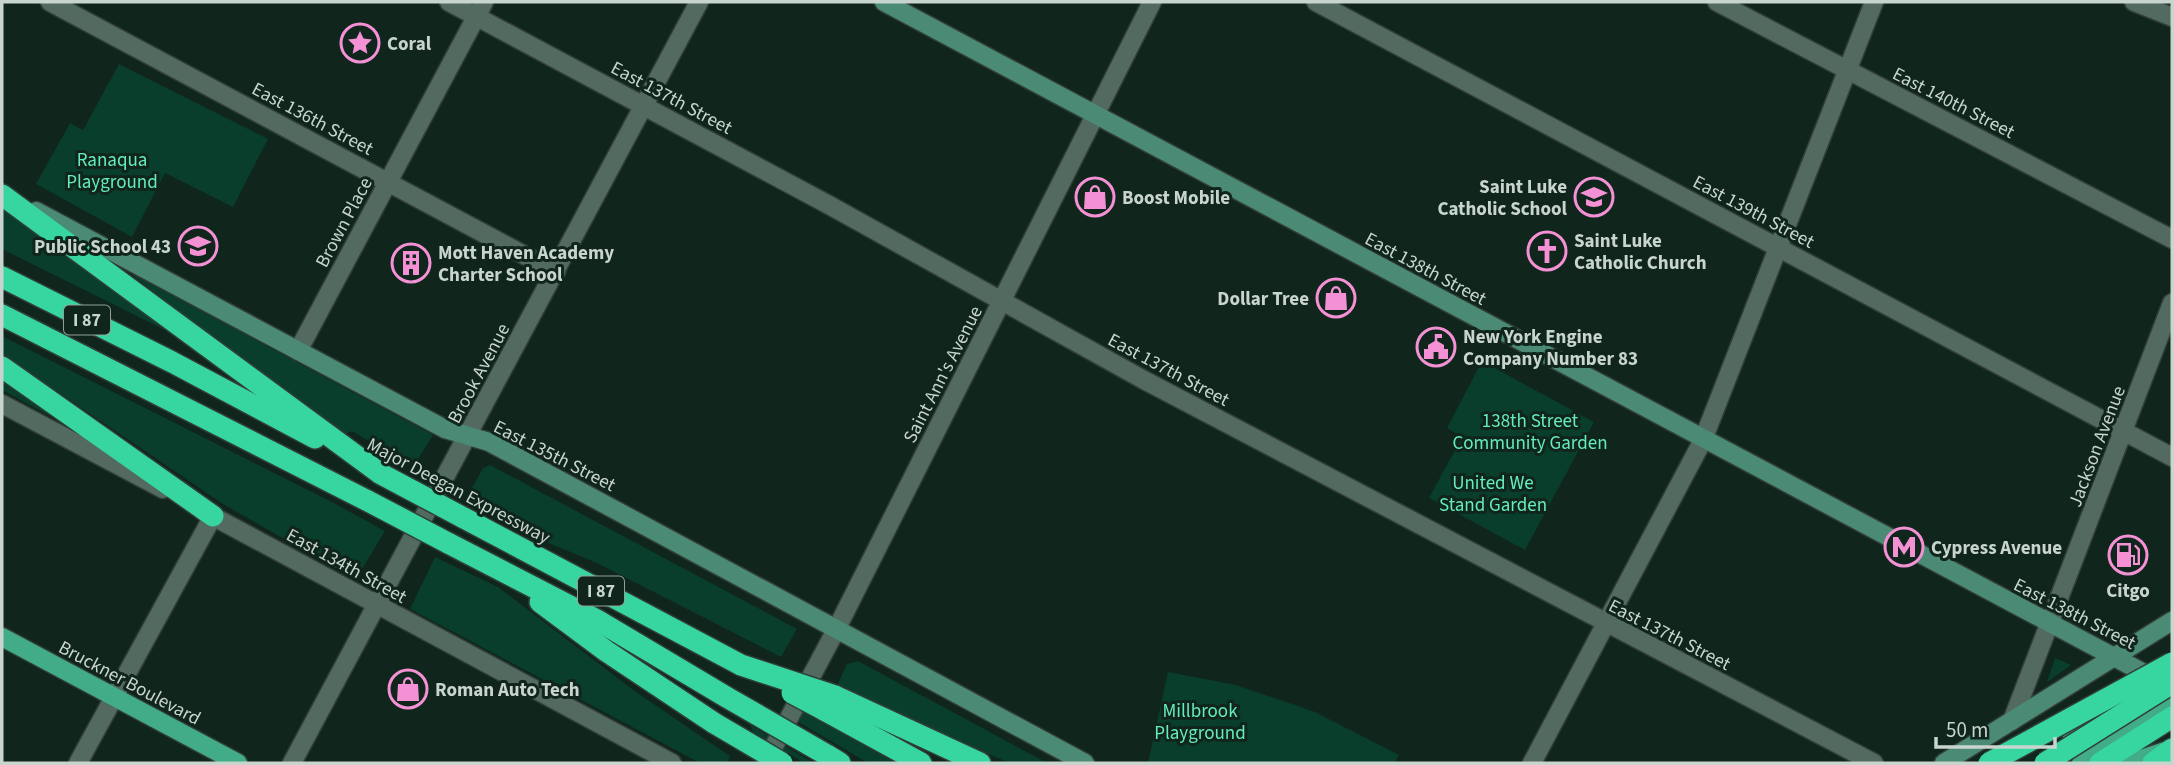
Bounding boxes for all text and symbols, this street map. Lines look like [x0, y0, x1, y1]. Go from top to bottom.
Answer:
place icon: Coral [339, 22, 381, 64]
place label: Coral [387, 31, 432, 58]
street label: East 137th Street [606, 55, 737, 142]
street label: East 140th Street [1888, 61, 2020, 146]
street label: East 136th Street [247, 76, 378, 163]
park label: Ranaqua Playground [66, 147, 158, 196]
street label: East 139th Street [1688, 169, 1819, 256]
street label: Brown Place [309, 173, 379, 273]
place label: Saint Luke Catholic School [1437, 174, 1568, 223]
shop icon: Boost Mobile [1074, 176, 1116, 218]
school or university icon: Saint Luke Catholic School [1573, 176, 1615, 218]
place label: Boost Mobile [1122, 185, 1230, 212]
school or university icon: Public School 43 [177, 225, 219, 267]
street label: East 138th Street [1360, 226, 1491, 313]
place label: Saint Luke Catholic Church [1574, 228, 1707, 277]
church icon: Saint Luke Catholic Church [1526, 230, 1568, 272]
place label: Public School 43 [34, 234, 171, 261]
place label: Mott Haven Academy Charter School [438, 240, 614, 289]
building icon: Mott Haven Academy Charter School [390, 242, 432, 284]
shop icon: Dollar Tree [1315, 277, 1357, 319]
place label: Dollar Tree [1217, 286, 1309, 313]
street label: Saint Ann's Avenue [897, 301, 990, 448]
road number: I 87 [64, 306, 110, 334]
street label: Brook Avenue [442, 319, 517, 429]
place label: New York Engine Company Number 83 [1463, 324, 1638, 373]
public building icon: New York Engine Company Number 83 [1415, 326, 1457, 368]
street label: East 137th Street [1103, 327, 1234, 414]
street label: Jackson Avenue [2062, 382, 2133, 511]
park label: 138th Street Community Garden [1452, 408, 1608, 457]
street label: East 135th Street [489, 414, 621, 499]
street label: Major Deegan Expressway [362, 431, 555, 551]
park label: United We Stand Garden [1439, 470, 1547, 519]
street label: East 134th Street [281, 522, 412, 611]
metro station icon: Cypress Avenue [1883, 526, 1925, 568]
fuel station icon: Citgo [2107, 534, 2149, 576]
place label: Cypress Avenue [1931, 535, 2062, 562]
street label: East 138th Street [2009, 572, 2141, 657]
road number: I 87 [578, 576, 624, 606]
place label: Citgo [2106, 578, 2150, 605]
street label: East 137th Street [1604, 593, 1736, 678]
street label: Bruckner Boulevard [53, 634, 205, 732]
shop icon: Roman Auto Tech [387, 668, 429, 710]
place label: Roman Auto Tech [435, 677, 580, 704]
park label: Millbrook Playground [1154, 698, 1246, 747]
scale bar [1936, 706, 2055, 750]
text: 50 m [1946, 715, 1988, 745]

